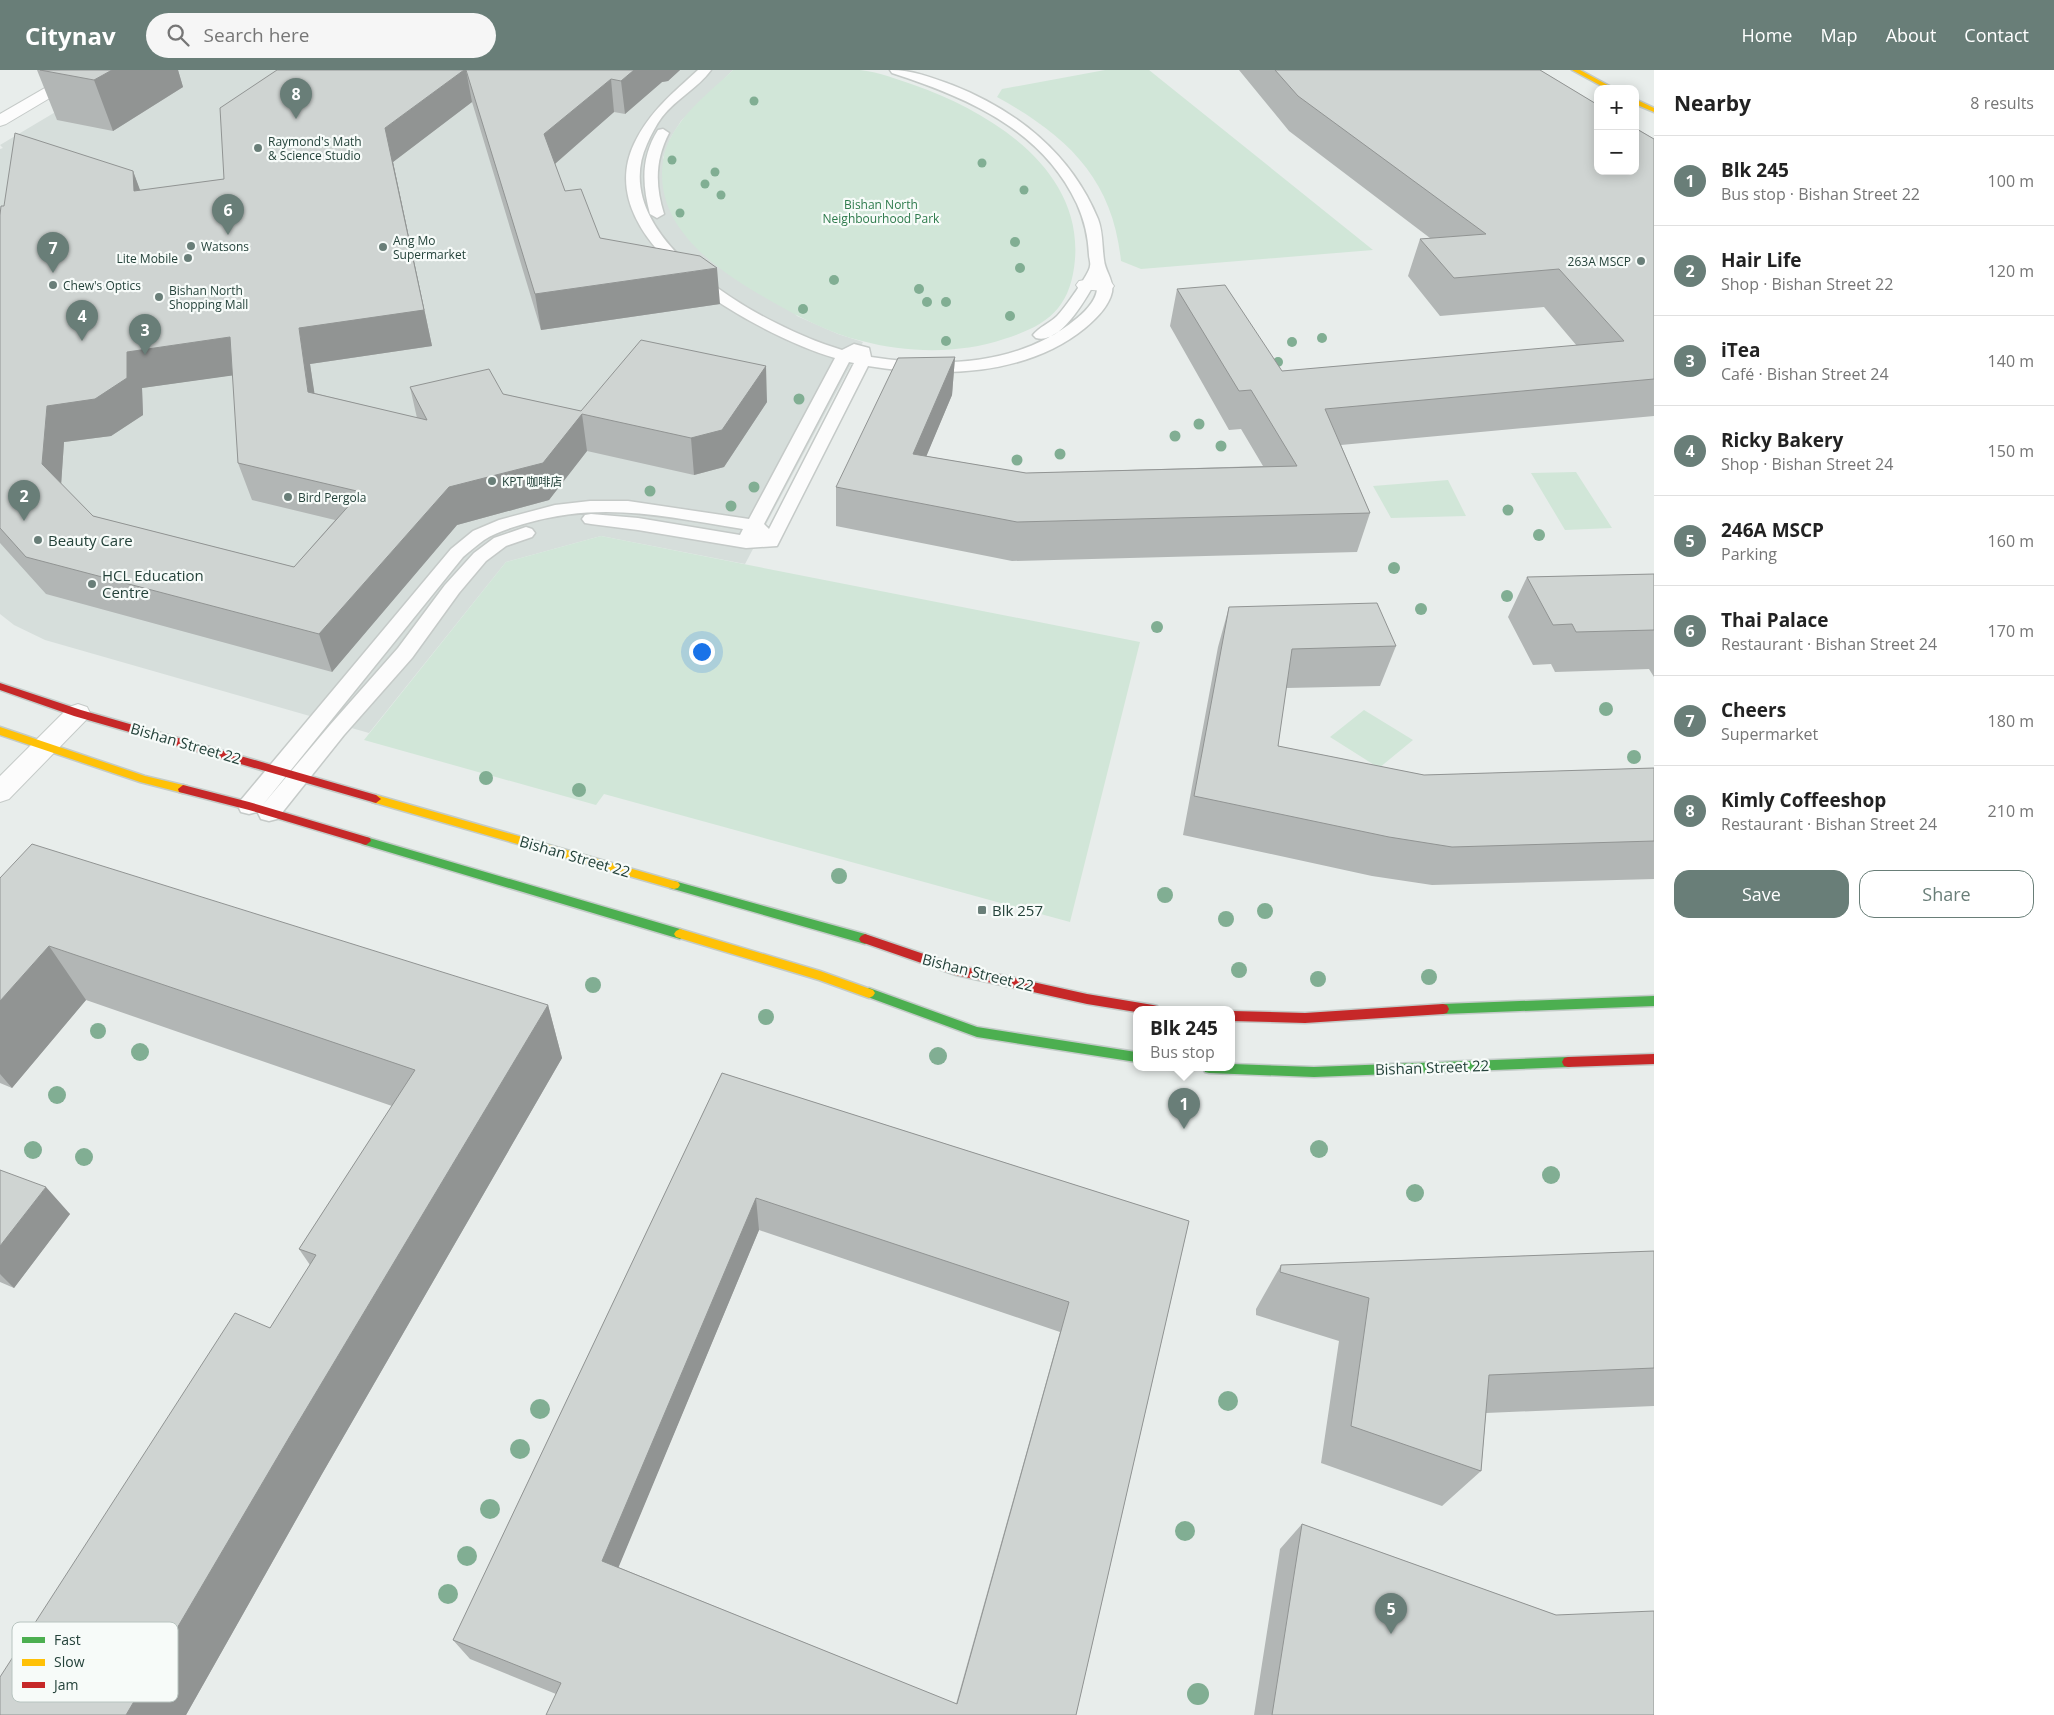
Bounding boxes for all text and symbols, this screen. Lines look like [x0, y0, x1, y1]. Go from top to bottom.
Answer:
search box [146, 13, 496, 58]
text: Citynav [25, 19, 116, 52]
icon: search [164, 21, 192, 49]
text: Search here [204, 22, 309, 48]
text: Home [1742, 23, 1792, 47]
text: Map [1820, 23, 1858, 47]
text: About [1886, 23, 1936, 47]
text: Contact [1964, 23, 2029, 47]
pin: 8 [280, 78, 312, 119]
map controls [1594, 85, 1639, 175]
button: + [1594, 85, 1639, 130]
text: Nearby [1674, 89, 1751, 117]
text: 8 results [1970, 92, 2034, 114]
button: − [1594, 130, 1639, 175]
place label: Raymond's Math & Science Studio [268, 133, 362, 164]
marker: Raymond's Math & Science Studio [252, 142, 264, 154]
text: Blk 245 [1721, 157, 1789, 183]
text: 1 [1685, 170, 1695, 192]
text: 100 m [1988, 170, 2034, 192]
text: Bus stop · Bishan Street 22 [1721, 183, 1920, 205]
pin: 6 [212, 194, 244, 235]
park label: Bishan North Neighbourhood Park [823, 196, 940, 227]
pin: 7 [37, 232, 69, 273]
place label: Ang Mo Supermarket [393, 232, 466, 263]
place label: Watsons [201, 238, 249, 255]
marker: Watsons [185, 240, 197, 252]
marker: Ang Mo Supermarket [377, 241, 389, 253]
text: Hair Life [1721, 247, 1802, 273]
place label: Lite Mobile [116, 250, 178, 267]
marker: Lite Mobile [182, 252, 194, 264]
place label: 263A MSCP [1568, 253, 1631, 270]
marker: 263A MSCP [1635, 255, 1647, 267]
text: 2 [1685, 260, 1695, 282]
text: 120 m [1988, 260, 2034, 282]
text: Shop · Bishan Street 22 [1721, 273, 1893, 295]
place label: Chew's Optics [63, 277, 141, 294]
marker: Chew's Optics [47, 279, 59, 291]
place label: Bishan North Shopping Mall [169, 282, 248, 313]
marker: Bishan North Shopping Mall [153, 291, 165, 303]
pin: 4 [66, 300, 98, 341]
pin: 3 [129, 314, 161, 355]
text: iTea [1721, 337, 1761, 363]
text: 3 [1685, 350, 1695, 372]
text: 140 m [1988, 350, 2034, 372]
text: Café · Bishan Street 24 [1721, 363, 1889, 385]
text: Ricky Bakery [1721, 427, 1843, 453]
text: 4 [1685, 440, 1695, 462]
text: 150 m [1988, 440, 2034, 462]
text: Shop · Bishan Street 24 [1721, 453, 1893, 475]
place label: KPT 咖啡店 [502, 473, 562, 490]
marker: KPT 咖啡店 [486, 475, 498, 487]
pin: 2 [8, 480, 40, 521]
place label: Bird Pergola [298, 489, 366, 506]
marker: Bird Pergola [282, 491, 294, 503]
text: 246A MSCP [1721, 517, 1824, 543]
place label: Beauty Care [48, 530, 133, 550]
text: 5 [1685, 530, 1695, 552]
text: 160 m [1988, 530, 2034, 552]
marker: Beauty Care [32, 534, 44, 546]
text: Parking [1721, 543, 1777, 565]
place label: HCL Education Centre [102, 565, 204, 602]
marker: HCL Education Centre [86, 578, 98, 590]
text: Thai Palace [1721, 607, 1828, 633]
text: 6 [1685, 620, 1695, 642]
text: 170 m [1988, 620, 2034, 642]
text: Restaurant · Bishan Street 24 [1721, 633, 1937, 655]
your location [689, 639, 715, 665]
text: Cheers [1721, 697, 1786, 723]
text: 7 [1685, 710, 1695, 732]
text: 180 m [1988, 710, 2034, 732]
street label: Bishan Street 22 [128, 718, 244, 768]
text: Supermarket [1721, 723, 1818, 745]
text: Kimly Coffeeshop [1721, 787, 1886, 813]
text: 8 [1685, 800, 1695, 822]
text: 210 m [1988, 800, 2034, 822]
text: Restaurant · Bishan Street 24 [1721, 813, 1937, 835]
street label: Bishan Street 22 [517, 831, 633, 881]
button: Save [1674, 870, 1849, 918]
button: Share [1859, 870, 2034, 918]
place label: Blk 257 [992, 900, 1043, 920]
marker: Blk 257 [976, 904, 988, 916]
street label: Bishan Street 22 [920, 948, 1036, 996]
popup [1133, 1006, 1235, 1071]
text: Blk 245 [1150, 1015, 1218, 1041]
text: Bus stop [1150, 1041, 1215, 1063]
street label: Bishan Street 22 [1375, 1055, 1489, 1079]
pin: 1 [1168, 1088, 1200, 1129]
pin: 5 [1375, 1593, 1407, 1634]
legend [12, 1622, 178, 1702]
text: Fast [54, 1630, 81, 1649]
text: Slow [54, 1652, 85, 1671]
text: Jam [52, 1675, 79, 1694]

